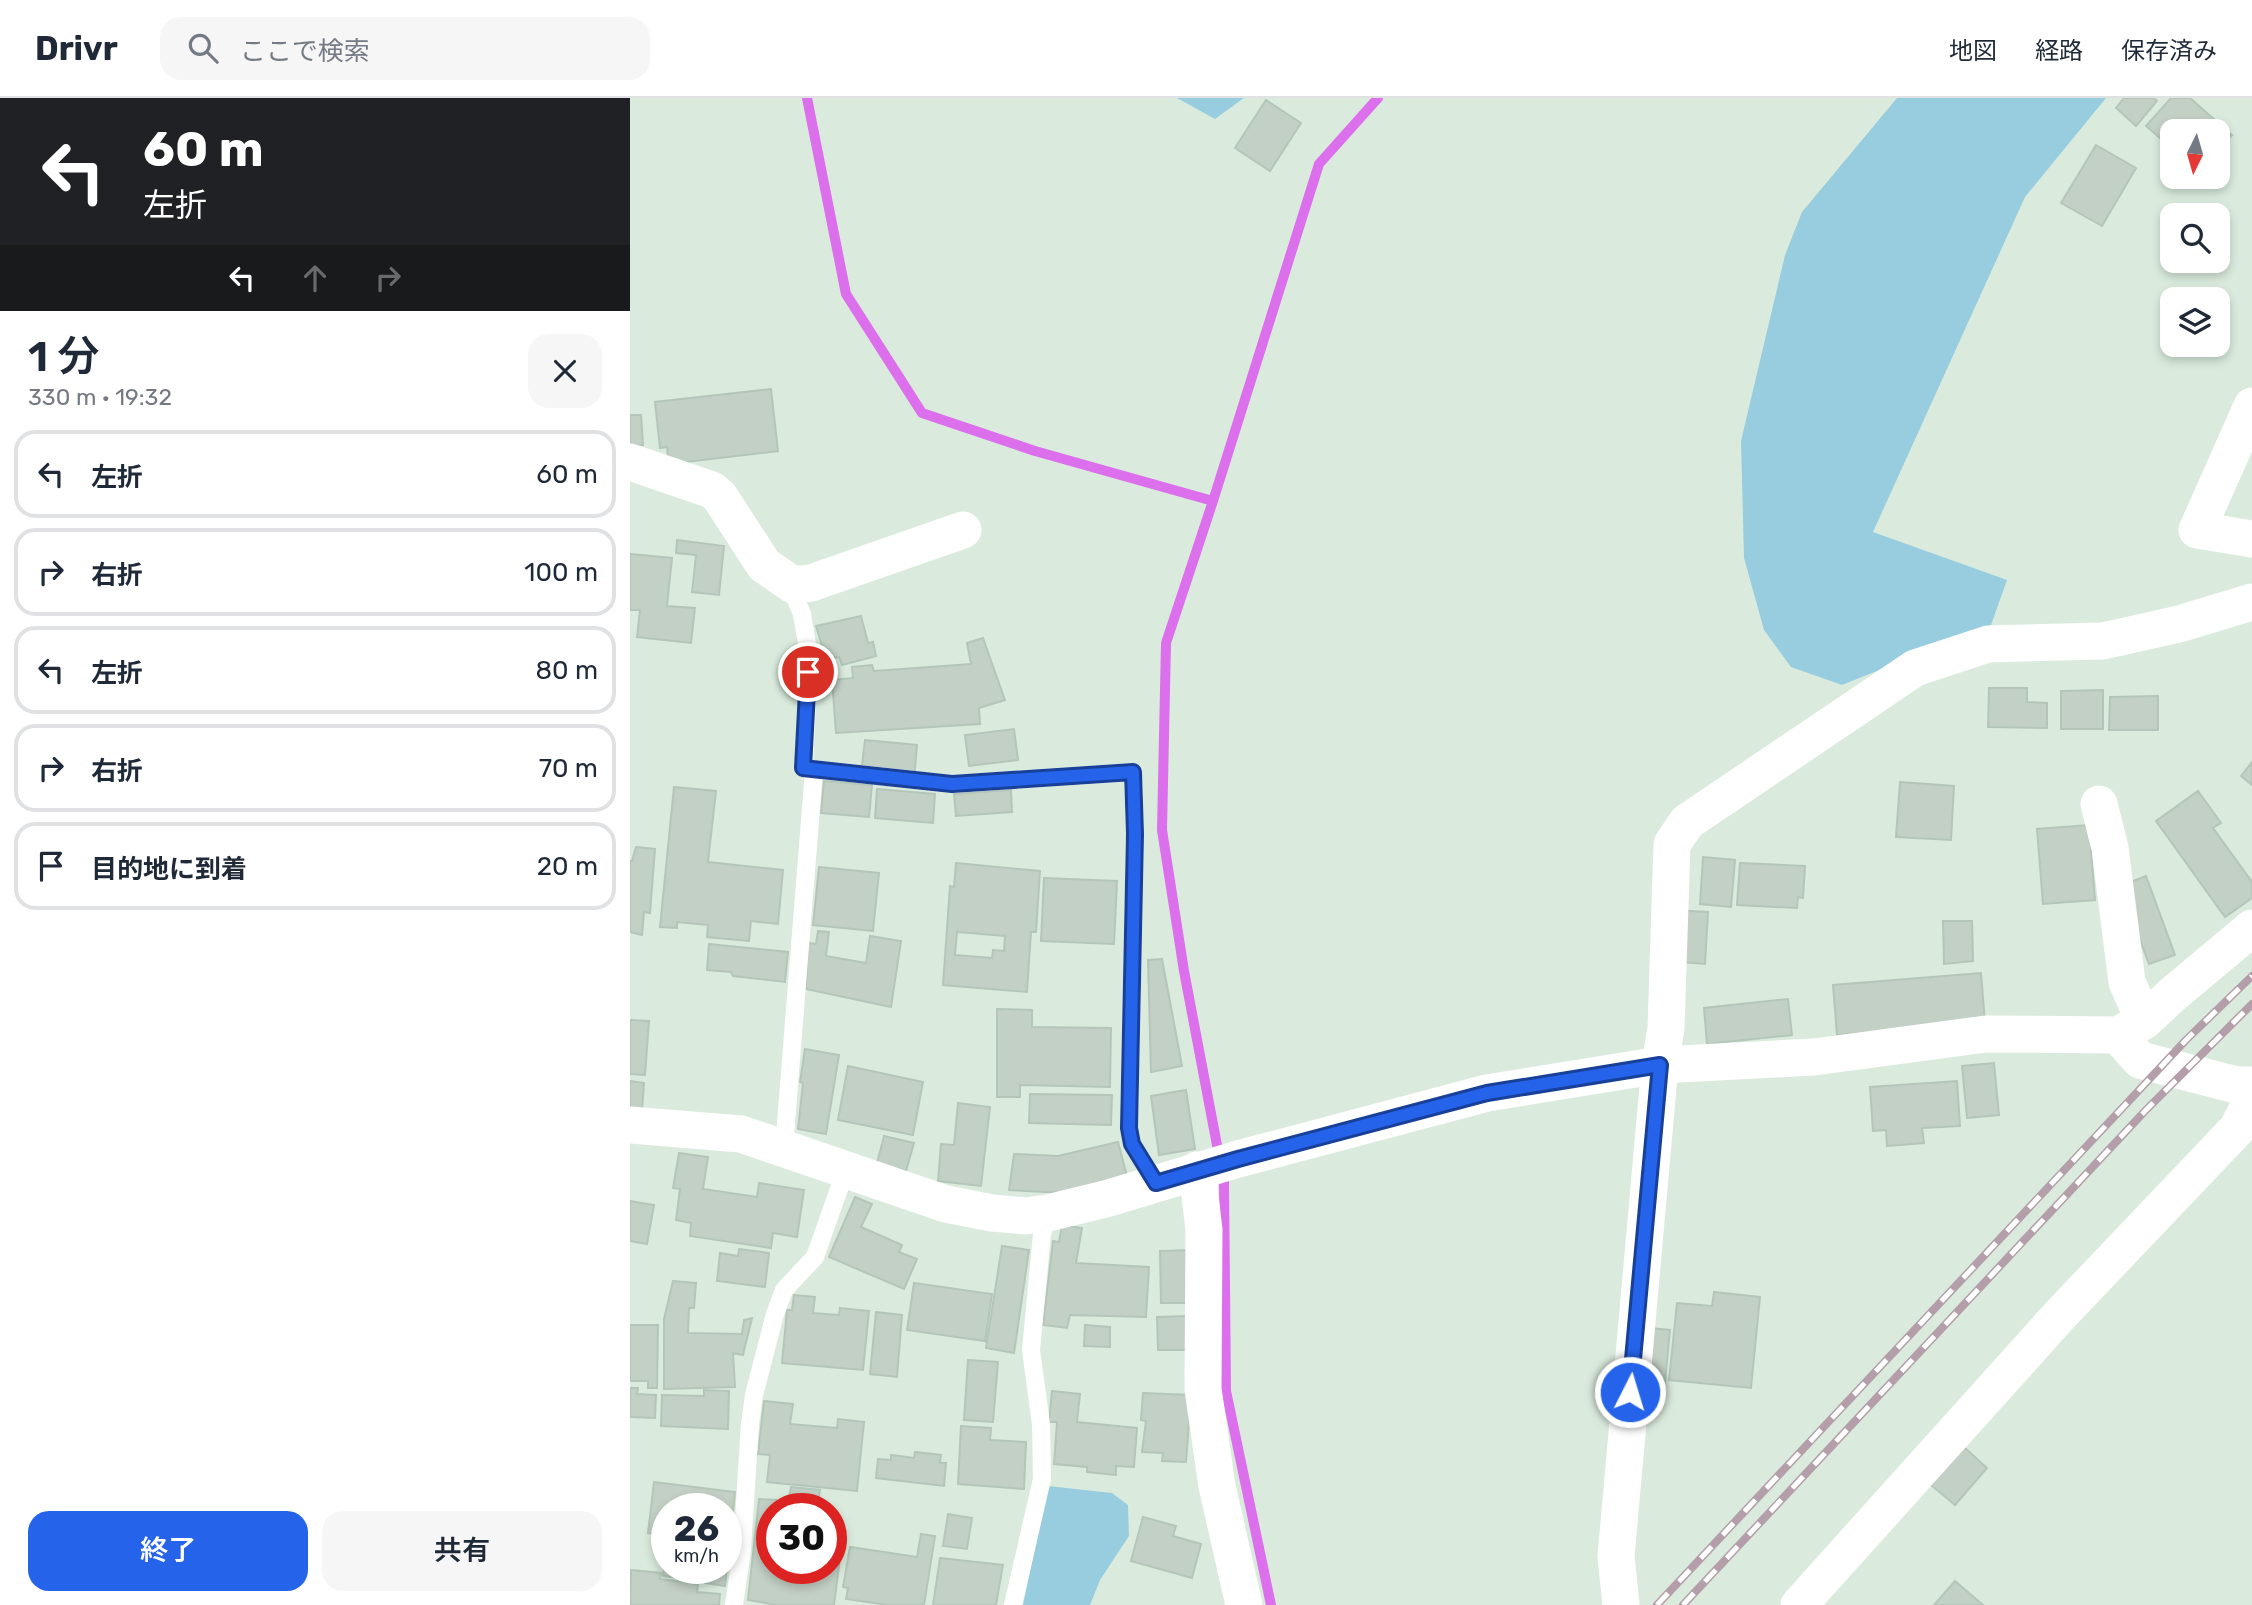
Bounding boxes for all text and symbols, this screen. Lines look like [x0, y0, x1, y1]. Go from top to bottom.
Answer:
search box [160, 17, 650, 80]
text: Drivr [35, 29, 118, 68]
icon: search [184, 29, 222, 67]
text: ここで検索 [240, 36, 370, 67]
text: 地図 [1949, 37, 1997, 65]
text: 経路 [2035, 37, 2083, 65]
text: 保存済み [2121, 37, 2217, 65]
north arrow [2160, 119, 2230, 189]
map controls [2160, 119, 2230, 357]
text: 60 m [143, 120, 264, 178]
icon: left [28, 126, 119, 217]
text: 左折 [143, 186, 207, 224]
button: search [2160, 203, 2230, 273]
icon: left [223, 259, 261, 297]
icon: ahead [296, 259, 334, 297]
icon: right [369, 259, 407, 297]
button: layers [2160, 287, 2230, 357]
text: 1 分 [28, 332, 99, 382]
button: close [528, 334, 602, 408]
text: 330 m · 19:32 [28, 383, 172, 411]
icon: left [32, 455, 70, 493]
text: 60 m [536, 459, 598, 490]
text: 左折 [91, 462, 143, 493]
icon: right [32, 553, 70, 591]
text: 100 m [524, 557, 598, 588]
text: 右折 [91, 560, 143, 591]
pin [778, 642, 838, 702]
icon: left [32, 651, 70, 689]
icon: arrive [789, 653, 827, 691]
text: 80 m [535, 655, 598, 686]
text: 左折 [91, 658, 143, 689]
icon: right [32, 749, 70, 787]
text: 70 m [539, 753, 598, 784]
text: 右折 [91, 756, 143, 787]
icon: arrive [32, 847, 70, 885]
text: 20 m [537, 851, 598, 882]
text: 目的地に到着 [91, 854, 247, 885]
position arrow [1593, 1355, 1667, 1429]
speed limit sign: 30 [756, 1493, 847, 1584]
text: 26 [674, 1508, 719, 1550]
button: 終了 [28, 1511, 308, 1591]
button: 共有 [322, 1511, 602, 1591]
text: km/h [674, 1545, 719, 1567]

